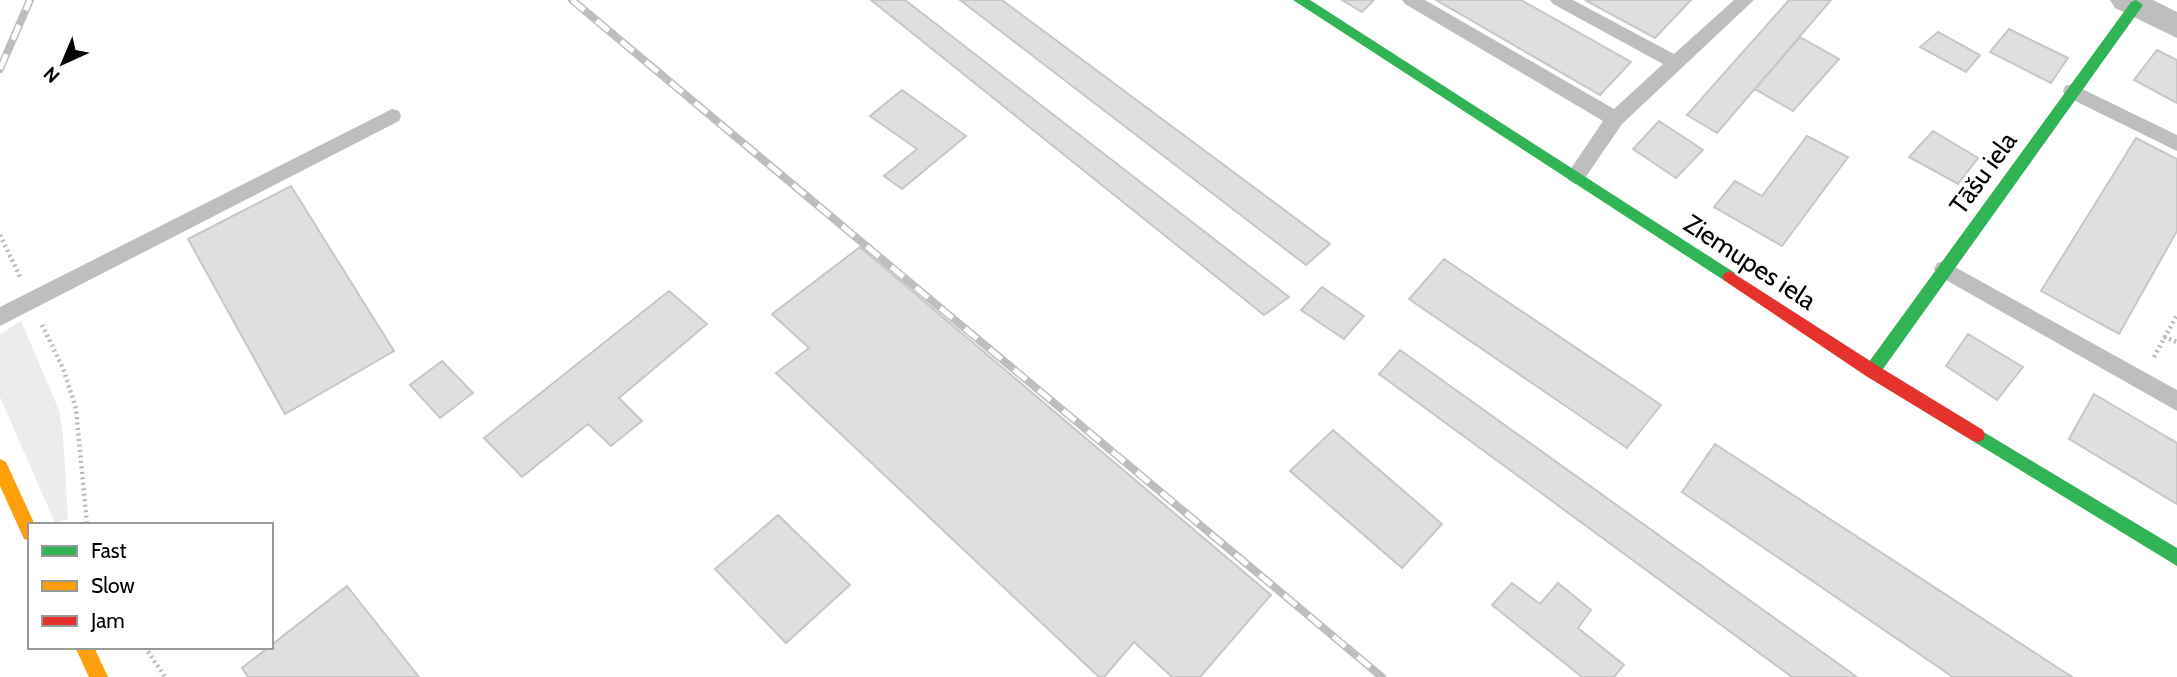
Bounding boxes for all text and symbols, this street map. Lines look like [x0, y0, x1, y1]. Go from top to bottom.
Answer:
north arrow [28, 28, 98, 98]
text: N [39, 62, 64, 88]
street label: Tāšu iela [1942, 125, 2024, 220]
street label: Ziemupes iela [1678, 207, 1823, 317]
legend [28, 523, 273, 649]
text: Fast [91, 538, 127, 563]
text: Slow [91, 573, 135, 598]
text: Jam [90, 608, 125, 633]

